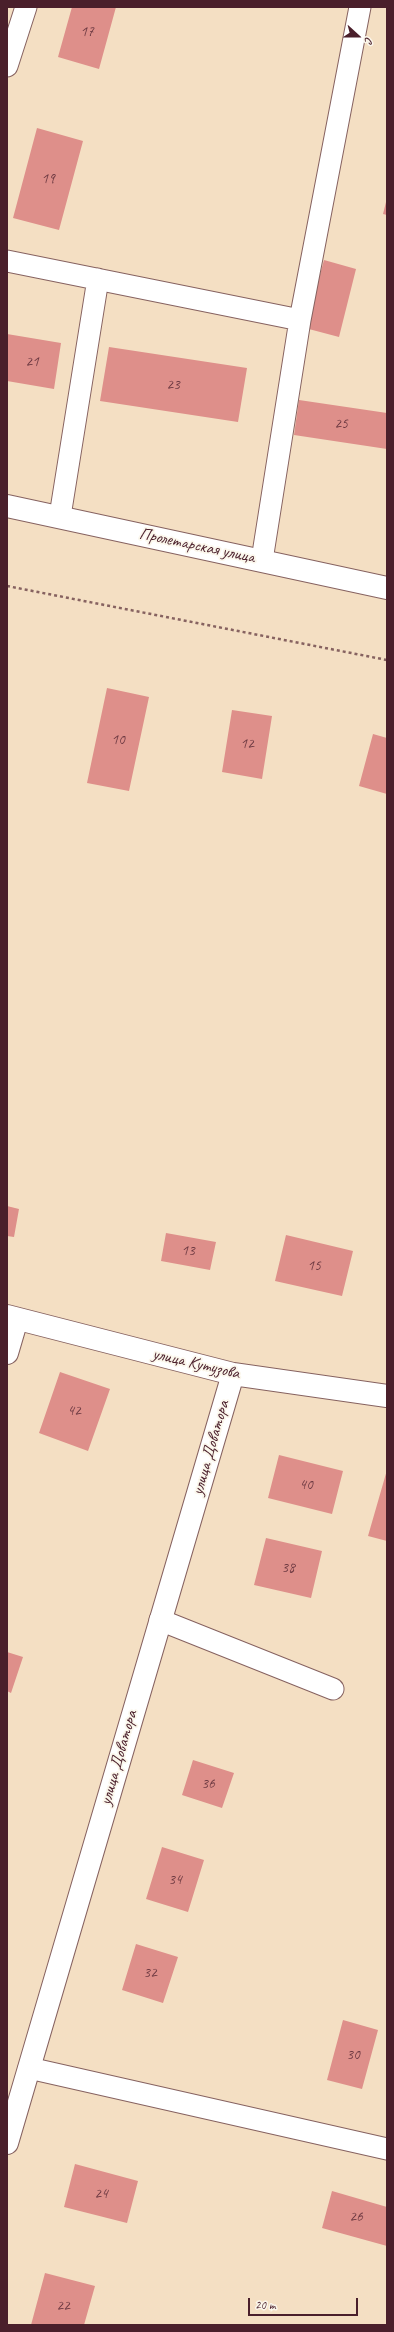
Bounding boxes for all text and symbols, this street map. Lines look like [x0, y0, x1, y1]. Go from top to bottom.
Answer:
north arrow [338, 16, 378, 56]
house number: 17 [80, 23, 94, 41]
text: С [362, 35, 377, 45]
house number: 19 [41, 170, 55, 188]
house number: 21 [25, 353, 39, 371]
house number: 23 [166, 376, 180, 394]
house number: 25 [334, 415, 348, 433]
street label: Пролетарская улица [137, 524, 257, 568]
house number: 10 [111, 731, 125, 749]
house number: 12 [240, 735, 254, 753]
house number: 13 [181, 1242, 195, 1260]
house number: 15 [307, 1257, 321, 1275]
street label: улица Кутузова [150, 1344, 242, 1384]
street label: улица Доватора [188, 1398, 234, 1498]
house number: 42 [67, 1402, 81, 1420]
house number: 40 [299, 1476, 313, 1494]
house number: 38 [281, 1559, 295, 1577]
street label: улица Доватора [96, 1708, 142, 1808]
house number: 36 [201, 1775, 215, 1793]
house number: 34 [168, 1871, 182, 1889]
house number: 32 [143, 1964, 157, 1982]
house number: 30 [346, 2046, 360, 2064]
house number: 24 [94, 2185, 108, 2203]
house number: 26 [349, 2208, 363, 2226]
scale bar [250, 2290, 360, 2316]
house number: 22 [56, 2297, 70, 2315]
text: 20 m [255, 2297, 275, 2313]

